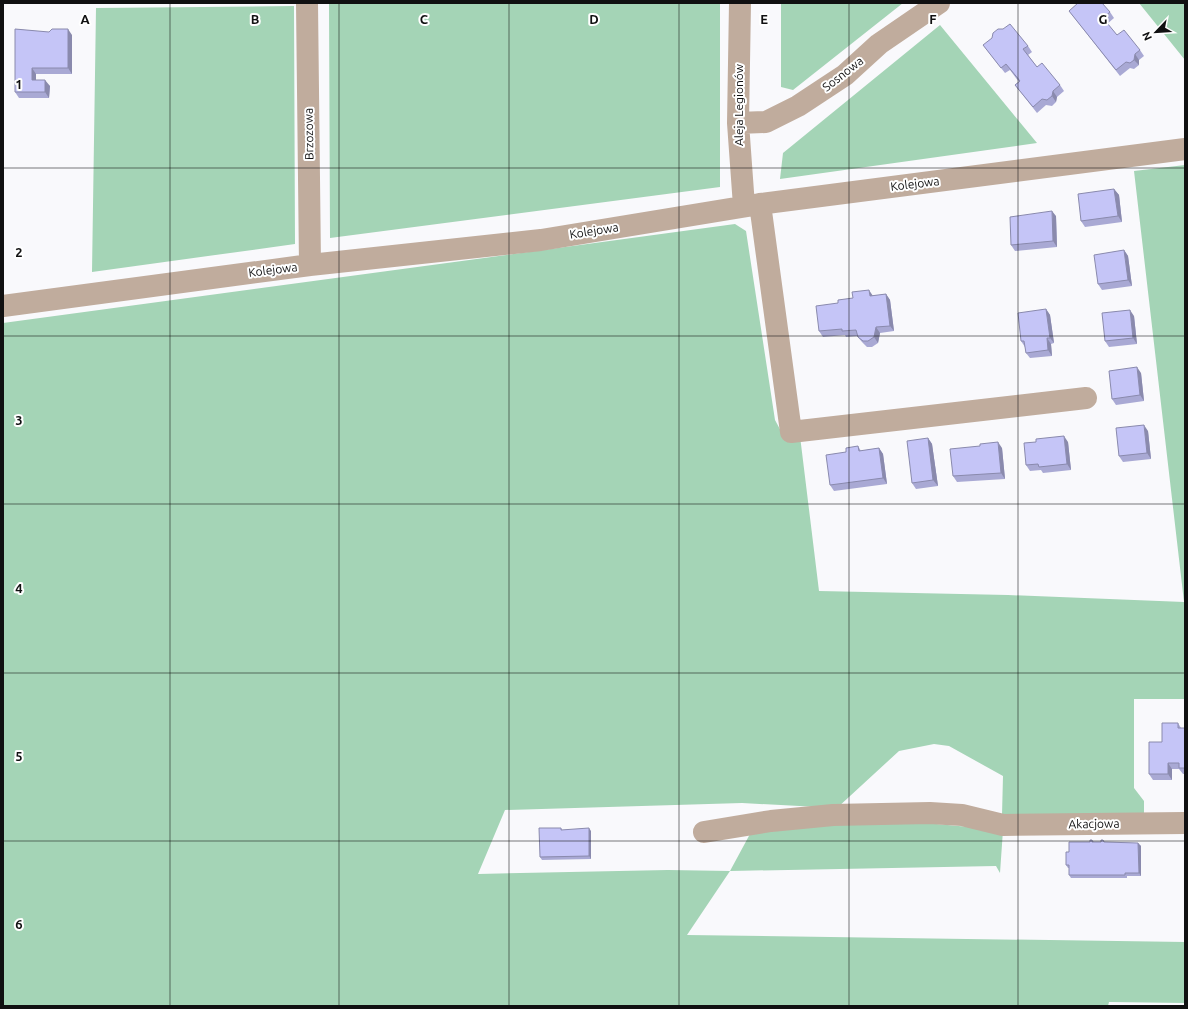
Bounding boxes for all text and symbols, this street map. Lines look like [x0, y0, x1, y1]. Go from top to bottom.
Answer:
text: A [80, 12, 90, 26]
text: B [251, 12, 260, 26]
text: C [420, 12, 429, 26]
text: D [589, 12, 599, 26]
text: E [760, 12, 768, 26]
text: F [929, 12, 937, 26]
text: G [1099, 12, 1108, 26]
north arrow [1136, 12, 1176, 52]
text: N [1140, 30, 1154, 42]
street label: Sosnowa [820, 54, 866, 93]
street label: Aleja Legionów [732, 63, 745, 146]
text: 1 [15, 77, 23, 91]
street label: Brzozowa [302, 108, 315, 160]
street label: Kolejowa [890, 174, 940, 193]
street label: Kolejowa [569, 220, 619, 241]
text: 2 [15, 245, 23, 259]
street label: Kolejowa [248, 260, 298, 279]
text: 3 [15, 413, 23, 427]
text: 4 [15, 581, 23, 595]
text: 5 [15, 749, 23, 763]
street label: Akacjowa [1068, 817, 1120, 830]
text: 6 [15, 917, 23, 931]

